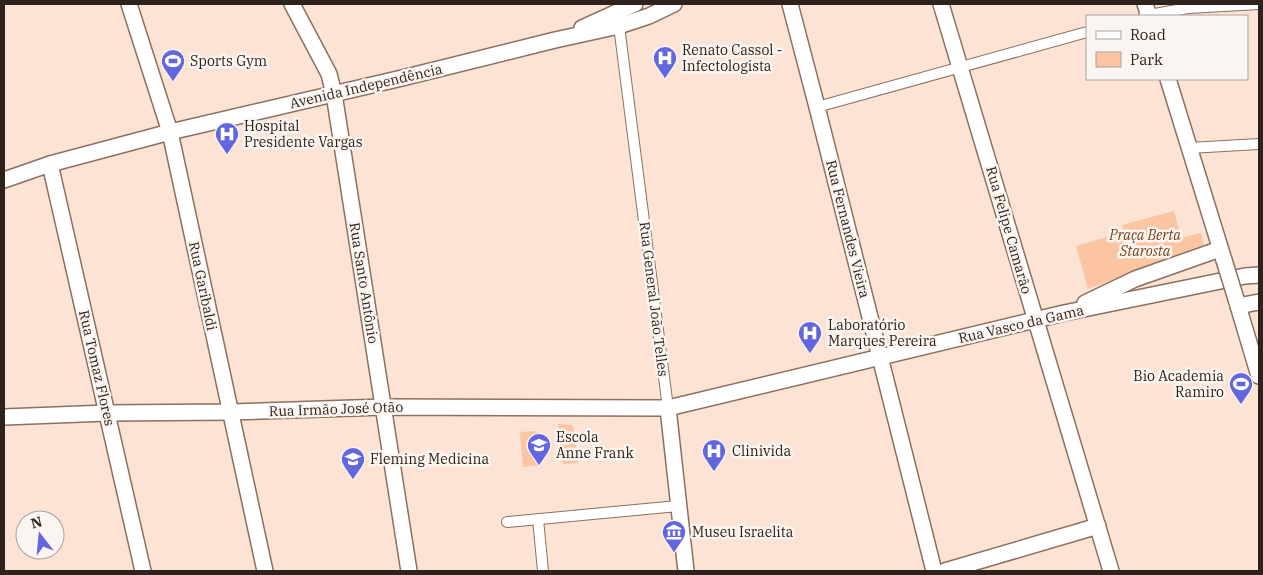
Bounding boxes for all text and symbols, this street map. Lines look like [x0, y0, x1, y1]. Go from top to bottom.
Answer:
legend [1086, 15, 1248, 80]
text: Road [1130, 25, 1166, 44]
place label: Renato Cassol - Infectologista [682, 41, 782, 75]
hospital icon: Renato Cassol - Infectologista [652, 45, 678, 79]
sports icon: Sports Gym [160, 48, 186, 82]
text: Park [1130, 50, 1163, 69]
place label: Sports Gym [190, 52, 267, 70]
street label: Avenida Independência [288, 60, 444, 112]
place label: Hospital Presidente Vargas [244, 117, 363, 151]
hospital icon: Hospital Presidente Vargas [214, 121, 240, 155]
street label: Rua Fernandes Vieira [822, 158, 874, 300]
street label: Rua Felipe Camarão [982, 164, 1036, 296]
street label: Rua General João Telles [636, 220, 672, 378]
street label: Rua Santo Antônio [346, 221, 382, 345]
park label: Praça Berta Starosta [1108, 226, 1181, 260]
street label: Rua Garibaldi [185, 240, 221, 332]
street label: Rua Vasco da Gama [956, 301, 1086, 347]
street label: Rua Tomaz Flores [75, 308, 119, 428]
place label: Laboratório Marques Pereira [828, 316, 937, 350]
hospital icon: Laboratório Marques Pereira [797, 320, 823, 354]
place label: Bio Academia Ramiro [1133, 367, 1224, 401]
sports icon: Bio Academia Ramiro [1228, 371, 1254, 405]
street label: Rua Irmão José Otão [269, 398, 404, 420]
place label: Escola Anne Frank [556, 428, 634, 462]
school or university icon: Escola Anne Frank [526, 432, 552, 466]
hospital icon: Clinivida [701, 438, 727, 472]
place label: Clinivida [732, 442, 791, 460]
school or university icon: Fleming Medicina [340, 446, 366, 480]
place label: Fleming Medicina [370, 450, 489, 468]
north arrow [15, 510, 65, 560]
text: N [29, 512, 44, 533]
museum icon: Museu Israelita [661, 519, 687, 553]
place label: Museu Israelita [692, 523, 794, 541]

